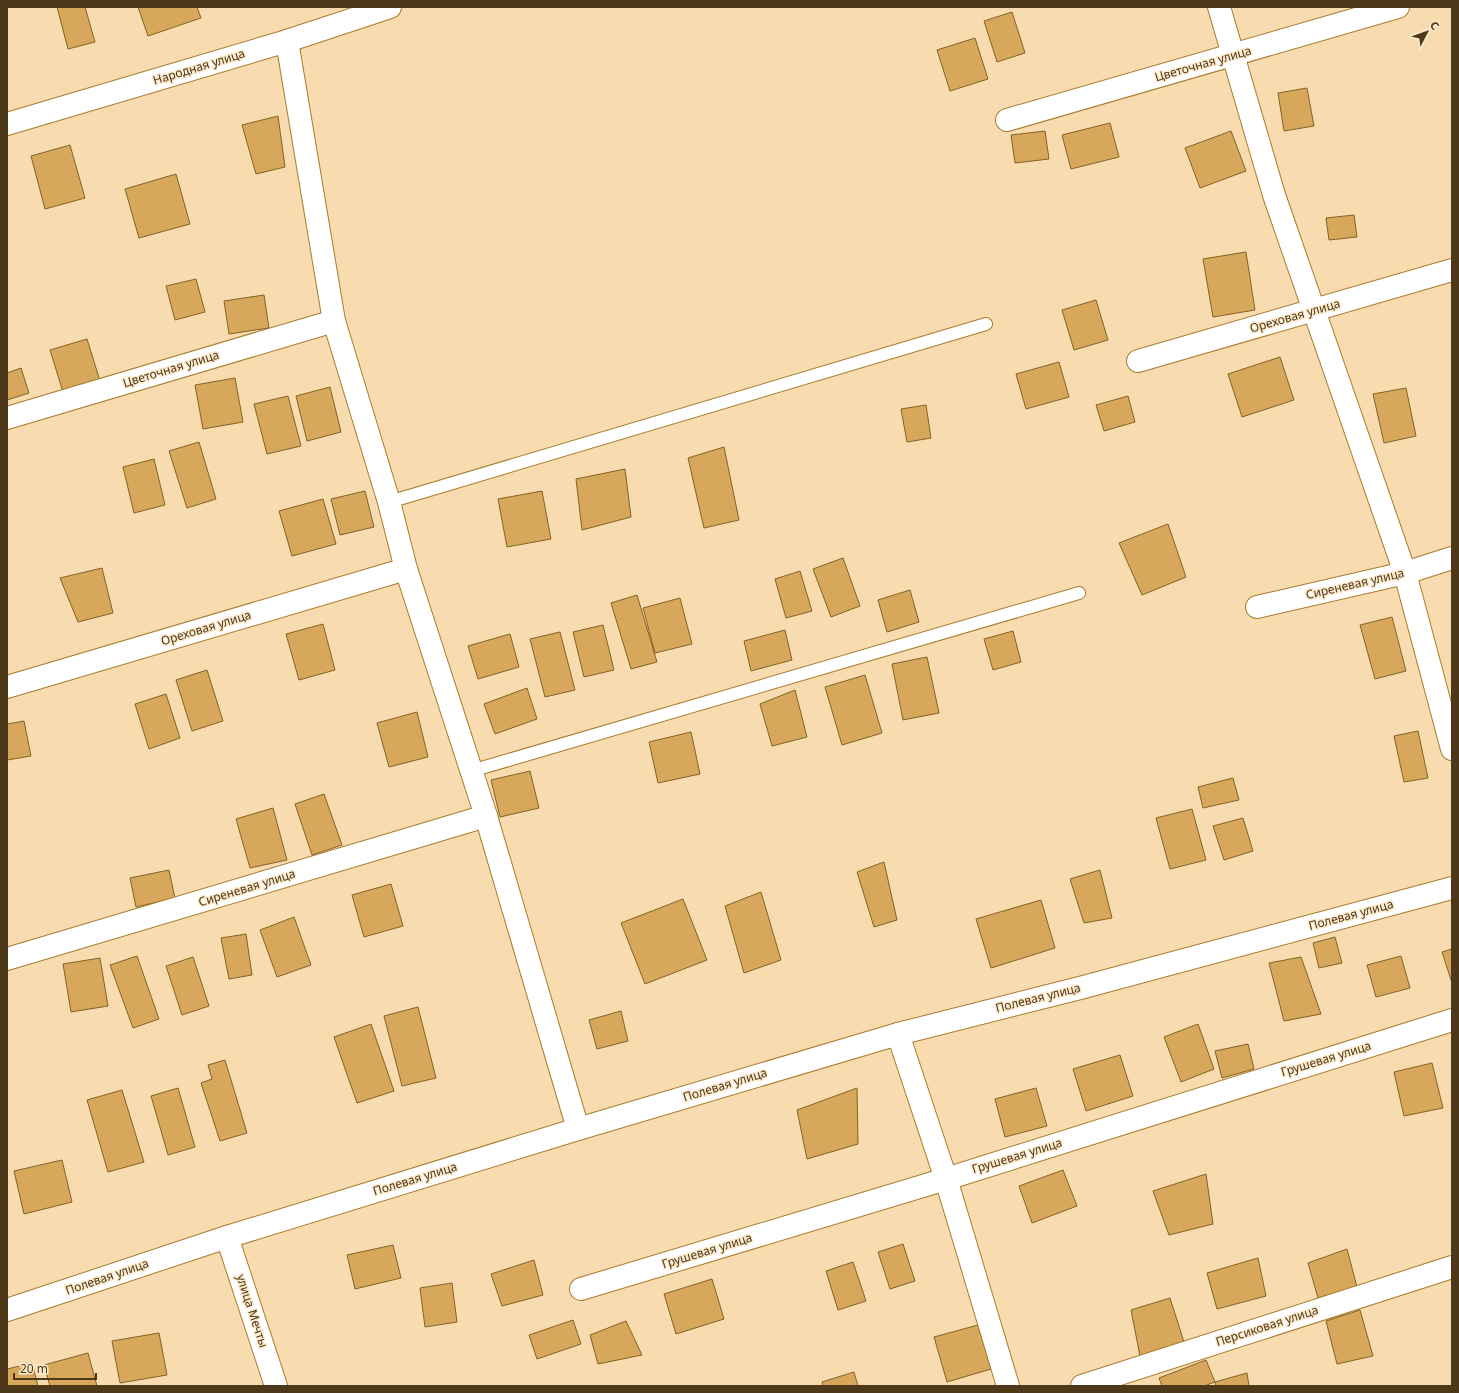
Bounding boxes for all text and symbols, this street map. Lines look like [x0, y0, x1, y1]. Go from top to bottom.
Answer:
north arrow [1407, 12, 1447, 52]
text: С [1427, 18, 1443, 33]
street label: Цветочная улица [1153, 42, 1253, 85]
street label: Народная улица [151, 44, 247, 89]
street label: Ореховая улица [1248, 294, 1342, 337]
street label: Цветочная улица [121, 346, 221, 391]
street label: Сиреневая улица [1304, 564, 1406, 603]
street label: Ореховая улица [159, 606, 253, 649]
street label: Сиреневая улица [196, 865, 297, 910]
street label: Полевая улица [1307, 895, 1395, 934]
street label: Полевая улица [994, 979, 1082, 1016]
street label: Грушевая улица [1279, 1037, 1373, 1080]
street label: Полевая улица [681, 1064, 769, 1105]
street label: Грушевая улица [970, 1134, 1064, 1177]
street label: Полевая улица [371, 1158, 459, 1199]
street label: Грушевая улица [660, 1229, 754, 1272]
street label: Полевая улица [63, 1254, 151, 1299]
street label: улица Мечты [233, 1272, 272, 1350]
street label: Персиковая улица [1213, 1301, 1320, 1350]
scale bar [14, 1355, 96, 1381]
text: 20 m [20, 1360, 48, 1377]

